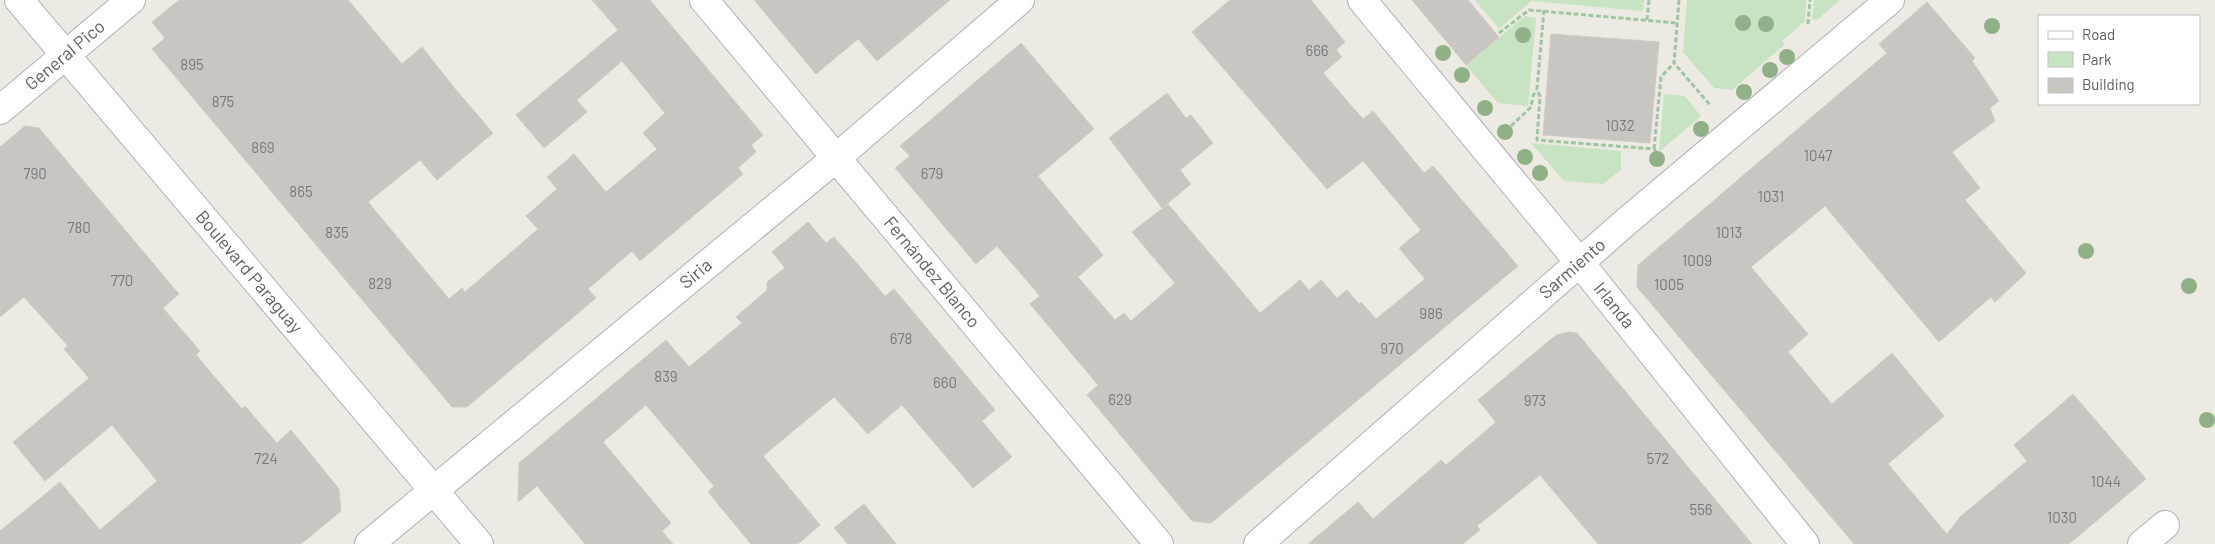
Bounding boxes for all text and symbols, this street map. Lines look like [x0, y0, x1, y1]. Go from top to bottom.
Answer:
street label: General Pico [20, 15, 109, 94]
legend [2038, 15, 2200, 105]
text: Road [2082, 25, 2115, 43]
house number: 666 [1305, 41, 1329, 59]
text: Park [2082, 50, 2112, 68]
house number: 895 [180, 55, 204, 73]
text: Building [2082, 75, 2135, 93]
house number: 875 [212, 92, 234, 110]
house number: 1032 [1605, 116, 1635, 134]
house number: 869 [251, 138, 275, 156]
house number: 1047 [1804, 146, 1832, 164]
house number: 790 [23, 164, 47, 182]
house number: 679 [921, 164, 943, 182]
house number: 865 [289, 182, 313, 200]
house number: 1031 [1758, 187, 1784, 205]
street label: Boulevard Paraguay [192, 205, 308, 337]
street label: Fernández Blanco [880, 211, 985, 332]
house number: 780 [67, 218, 91, 236]
house number: 835 [325, 223, 349, 241]
house number: 1013 [1716, 223, 1742, 241]
street label: Sarmiento [1534, 233, 1610, 303]
house number: 1009 [1682, 251, 1712, 269]
street label: Siria [674, 253, 716, 293]
house number: 770 [111, 271, 133, 289]
house number: 829 [368, 274, 392, 292]
house number: 1005 [1654, 275, 1684, 293]
street label: Irlanda [1590, 277, 1640, 332]
house number: 986 [1419, 304, 1443, 322]
house number: 678 [890, 329, 912, 347]
house number: 970 [1380, 339, 1404, 357]
house number: 839 [654, 367, 678, 385]
house number: 660 [933, 373, 957, 391]
house number: 629 [1108, 390, 1132, 408]
house number: 973 [1524, 391, 1546, 409]
house number: 724 [254, 449, 278, 467]
house number: 572 [1647, 449, 1669, 467]
house number: 1044 [2091, 472, 2121, 490]
house number: 556 [1689, 500, 1713, 518]
house number: 1030 [2047, 508, 2077, 526]

